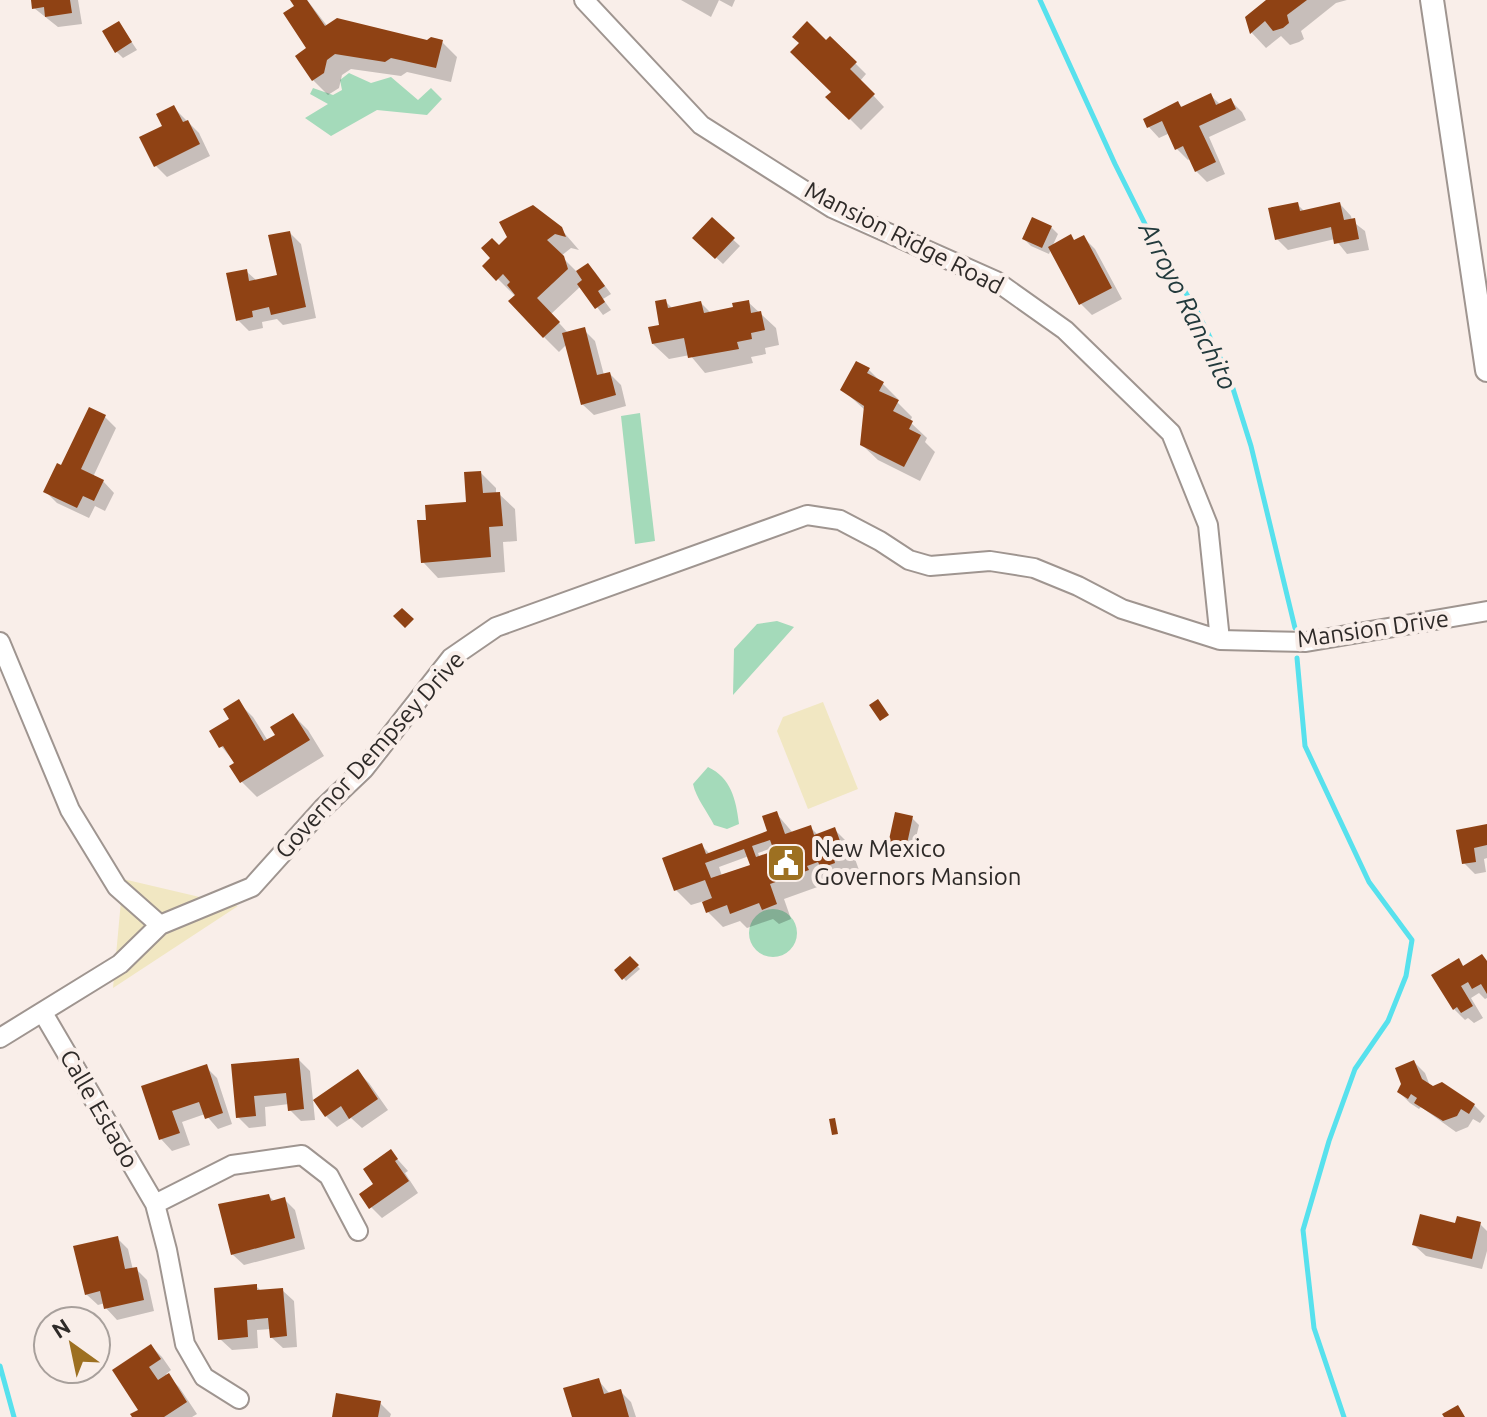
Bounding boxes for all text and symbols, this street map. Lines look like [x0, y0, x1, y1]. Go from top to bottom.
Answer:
street label: Mansion Ridge Road [800, 176, 1008, 299]
water label: Arroyo Ranchito [1133, 215, 1243, 394]
street label: Mansion Drive [1295, 604, 1451, 653]
street label: Governor Dempsey Drive [270, 646, 470, 864]
place label: New Mexico Governors Mansion [814, 835, 1022, 890]
public building icon: New Mexico Governors Mansion [765, 842, 807, 884]
street label: Calle Estado [55, 1045, 144, 1173]
north arrow [32, 1305, 112, 1385]
text: N [47, 1313, 75, 1343]

